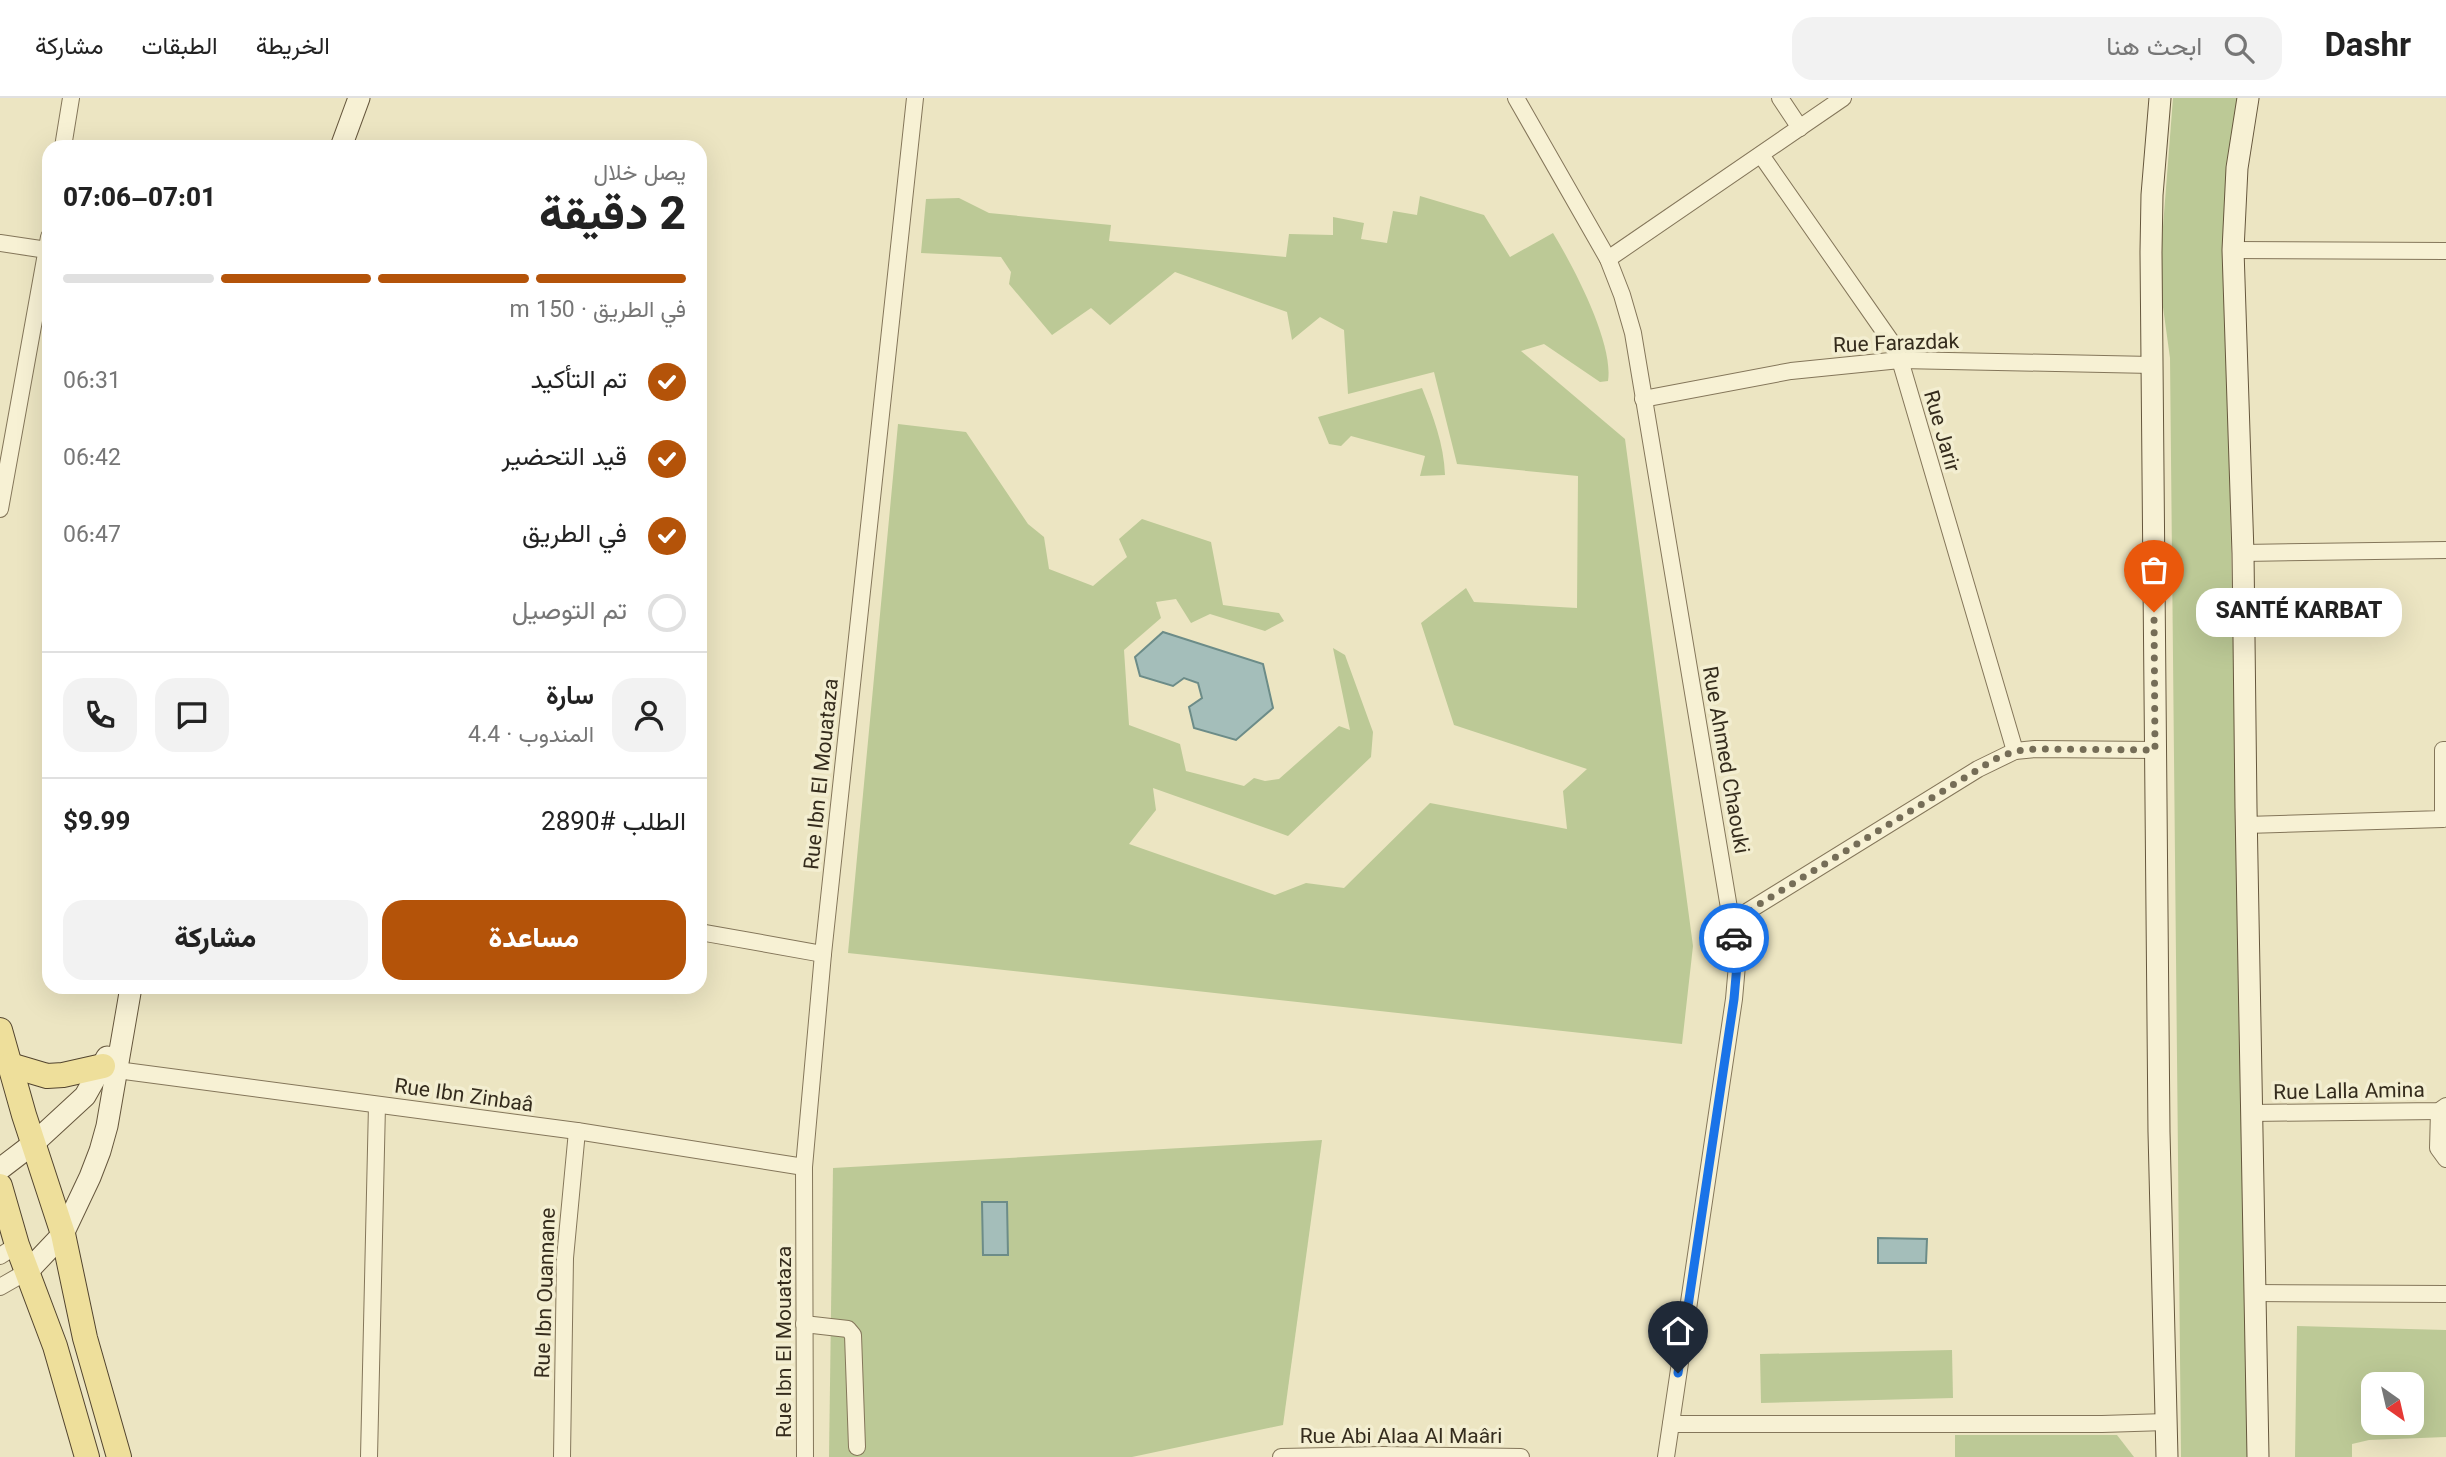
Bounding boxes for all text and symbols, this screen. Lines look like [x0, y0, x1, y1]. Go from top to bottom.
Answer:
search box [1792, 17, 2282, 80]
text: Dashr [2324, 22, 2411, 74]
text: ابحث هنا [2106, 28, 2202, 69]
text: مشاركة [35, 29, 103, 67]
text: الطبقات [141, 29, 218, 67]
text: الخريطة [256, 29, 330, 67]
icon: search [2220, 29, 2258, 67]
text: يصل خلال [593, 156, 686, 192]
text: 07:01–07:06 [63, 179, 216, 220]
text: 2 دقيقة [539, 182, 686, 254]
text: في الطريق · 150 m [510, 293, 686, 329]
street label: Rue Farazdak [1832, 326, 1960, 363]
text: تم التأكيد [530, 361, 627, 402]
icon: check [648, 363, 686, 401]
text: 06:31 [63, 364, 121, 400]
street label: Rue Jarir [1913, 387, 1968, 476]
text: قيد التحضير [502, 438, 627, 479]
icon: check [648, 440, 686, 478]
text: 06:42 [63, 441, 121, 477]
text: في الطريق [522, 515, 627, 556]
icon: check [648, 517, 686, 555]
text: 06:47 [63, 518, 121, 554]
pin [2124, 540, 2184, 612]
icon: bag [2135, 551, 2173, 589]
callout: SANTÉ KARBAT [2196, 588, 2402, 636]
text: تم التوصيل [512, 592, 627, 633]
text: SANTÉ KARBAT [2215, 594, 2383, 630]
street label: Rue Ahmed Chaouki [1692, 664, 1757, 856]
text: سارة [546, 677, 594, 718]
street label: Rue Ibn El Mouataza [796, 677, 849, 871]
button: phone [63, 678, 137, 752]
button: chat [155, 678, 229, 752]
button: person [612, 678, 686, 752]
text: المندوب · 4.4 [468, 718, 594, 754]
text: $9.99 [63, 803, 130, 844]
text: الطلب #2890 [541, 803, 686, 844]
button: مشاركة [63, 900, 368, 980]
button: مساعدة [382, 900, 686, 980]
courier [1699, 903, 1769, 973]
icon: car [1715, 919, 1753, 957]
street label: Rue Ibn Zinbaâ [392, 1070, 535, 1123]
street label: Rue Lalla Amina [2273, 1075, 2425, 1110]
street label: Rue Ibn Ouannane [527, 1207, 566, 1379]
street label: Rue Ibn El Mouataza [769, 1246, 802, 1438]
pin [1648, 1301, 1708, 1373]
icon: home [1659, 1312, 1697, 1350]
north arrow [2361, 1372, 2424, 1435]
map controls [2361, 1372, 2424, 1435]
street label: Rue Abi Alaa Al Maâri [1300, 1421, 1502, 1454]

